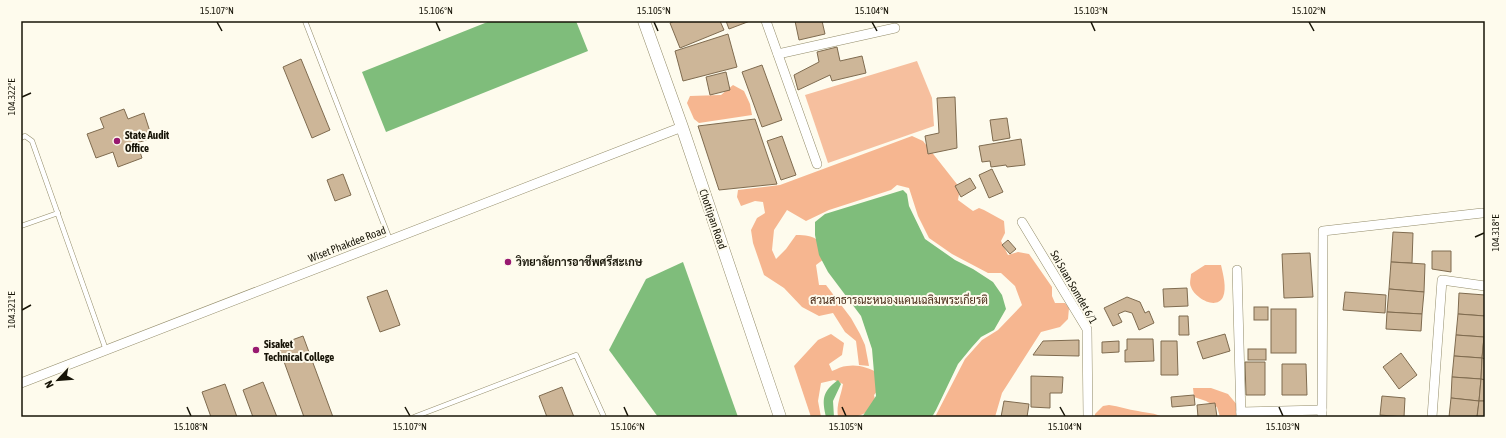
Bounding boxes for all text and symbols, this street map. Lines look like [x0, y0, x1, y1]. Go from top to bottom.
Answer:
text: 15.107°N [200, 5, 234, 16]
text: 15.106°N [419, 5, 453, 16]
text: 15.105°N [637, 5, 671, 16]
text: 15.104°N [855, 5, 889, 16]
text: 15.103°N [1074, 5, 1108, 16]
text: 15.102°N [1292, 5, 1326, 16]
text: 104.322°E [6, 78, 17, 116]
place label: State Audit Office [125, 129, 170, 154]
marker: State Audit Office [112, 136, 122, 146]
street label: Chottipan Road [697, 187, 729, 251]
text: 104.318°E [1490, 214, 1501, 252]
street label: Wiset Phakdee Road [306, 224, 388, 264]
street label: Soi Suan Somdet 6/1 [1048, 248, 1100, 326]
place label: วิทยาลัยการอาชีพศรีสะเกษ [515, 254, 643, 268]
marker: วิทยาลัยการอาชีพศรีสะเกษ [503, 257, 513, 267]
text: 104.321°E [6, 291, 17, 329]
park label: สวนสาธารณะหนองแคนเฉลิมพระเกียรติ [810, 292, 988, 306]
place label: Sisaket Technical College [264, 338, 334, 363]
marker: Sisaket Technical College [251, 345, 261, 355]
north arrow [38, 360, 78, 400]
text: N [42, 379, 56, 390]
text: 15.108°N [174, 421, 208, 432]
text: 15.107°N [393, 421, 427, 432]
text: 15.106°N [611, 421, 645, 432]
text: 15.105°N [829, 421, 863, 432]
text: 15.104°N [1048, 421, 1082, 432]
text: 15.103°N [1266, 421, 1300, 432]

